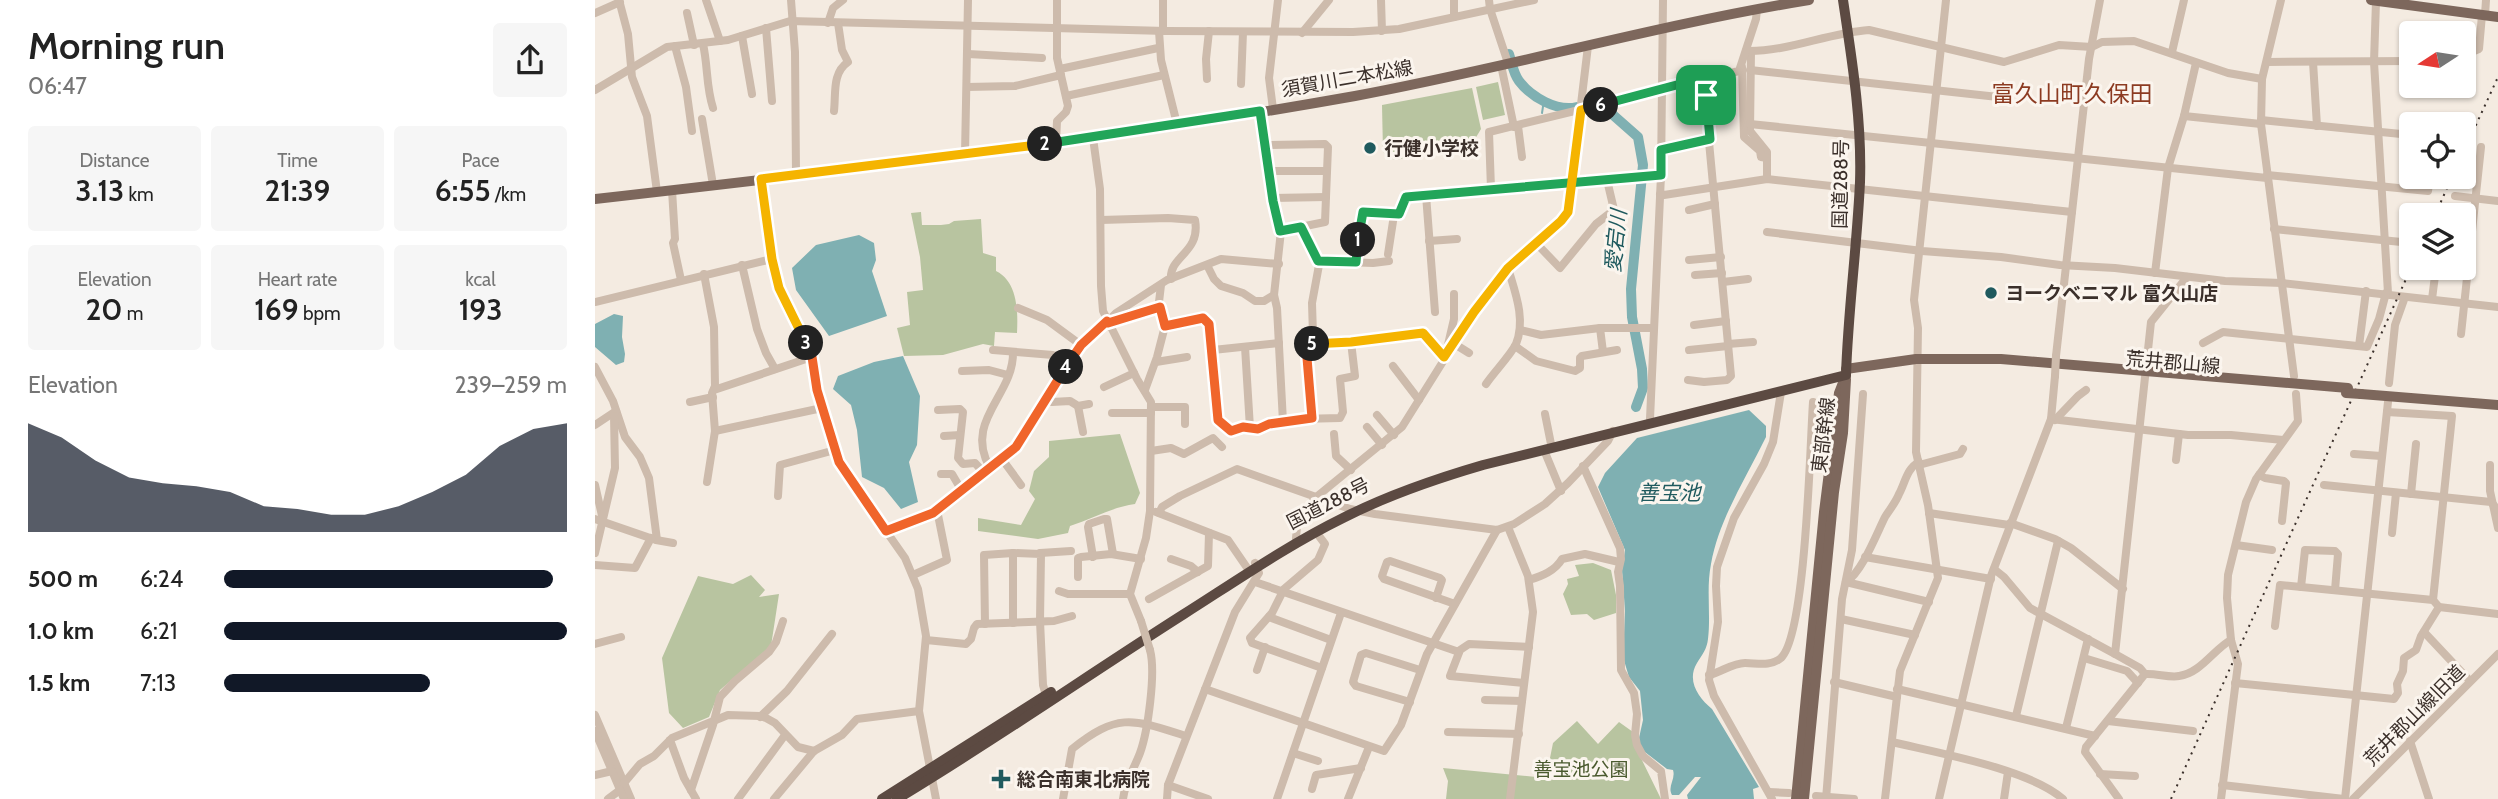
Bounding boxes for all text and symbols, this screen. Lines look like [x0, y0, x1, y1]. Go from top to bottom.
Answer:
north arrow [2399, 21, 2476, 98]
map controls [2399, 21, 2476, 280]
text: Morning run [28, 22, 225, 69]
button: share [493, 23, 567, 97]
street label: 須賀川二本松線 [1280, 56, 1415, 101]
pin [1676, 65, 1736, 125]
text: 06:47 [28, 72, 87, 100]
icon: arrive [1687, 76, 1725, 114]
district label: 富久山町久保田 [1992, 80, 2153, 108]
pin: 6 [1583, 88, 1619, 122]
text: 6 [1595, 93, 1606, 116]
button: locate [2399, 112, 2476, 189]
pin: 2 [1028, 127, 1063, 162]
text: 2 [1039, 132, 1050, 155]
place label: 行健小学校 [1384, 137, 1479, 160]
street label: 国道288号 [1828, 139, 1853, 229]
marker: 行健小学校 [1362, 140, 1378, 156]
text: Distance [80, 149, 149, 172]
text: Time [277, 149, 318, 172]
text: Pace [462, 149, 499, 172]
text: 3.13 [75, 172, 124, 209]
text: 21:39 [264, 172, 331, 209]
text: 6:55 [435, 172, 491, 209]
text: km [124, 183, 154, 206]
text: /km [491, 183, 526, 206]
button: layers [2399, 203, 2476, 280]
water label: 愛宕川 [1600, 206, 1631, 274]
pin: 1 [1341, 222, 1375, 258]
text: 1 [1354, 228, 1361, 251]
text: Elevation [77, 268, 152, 291]
text: Heart rate [258, 268, 337, 291]
text: kcal [465, 268, 496, 291]
place label: ヨークベニマル 富久山店 [2005, 282, 2218, 305]
marker: ヨークベニマル 富久山店 [1983, 285, 1999, 301]
text: 20 [86, 291, 122, 328]
text: 169 [254, 291, 299, 328]
text: 193 [459, 291, 502, 328]
text: m [122, 302, 143, 325]
text: bpm [299, 302, 341, 325]
pin: 3 [789, 326, 823, 360]
pin: 5 [1295, 326, 1329, 362]
text: 3 [800, 331, 811, 354]
text: 5 [1306, 332, 1317, 355]
street label: 荒井郡山線 [2125, 347, 2221, 378]
pin: 4 [1049, 350, 1084, 384]
text: 4 [1060, 355, 1071, 378]
text: Elevation [28, 371, 118, 399]
text: 239–259 m [454, 371, 567, 399]
street label: 東部幹線 [1807, 396, 1840, 474]
street label: 国道288号 [1283, 473, 1374, 534]
water label: 善宝池 [1638, 480, 1702, 505]
text: 500 m [28, 565, 98, 593]
text: 6:24 [140, 565, 183, 593]
text: 1.0 km [28, 617, 94, 645]
text: 6:21 [140, 617, 177, 645]
street label: 荒井郡山線旧道 [2359, 660, 2470, 771]
text: 1.5 km [28, 669, 90, 697]
text: 7:13 [140, 669, 176, 697]
park label: 善宝池公園 [1533, 758, 1629, 781]
place label: 総合南東北病院 [1017, 768, 1150, 791]
marker: 総合南東北病院 [991, 769, 1011, 789]

